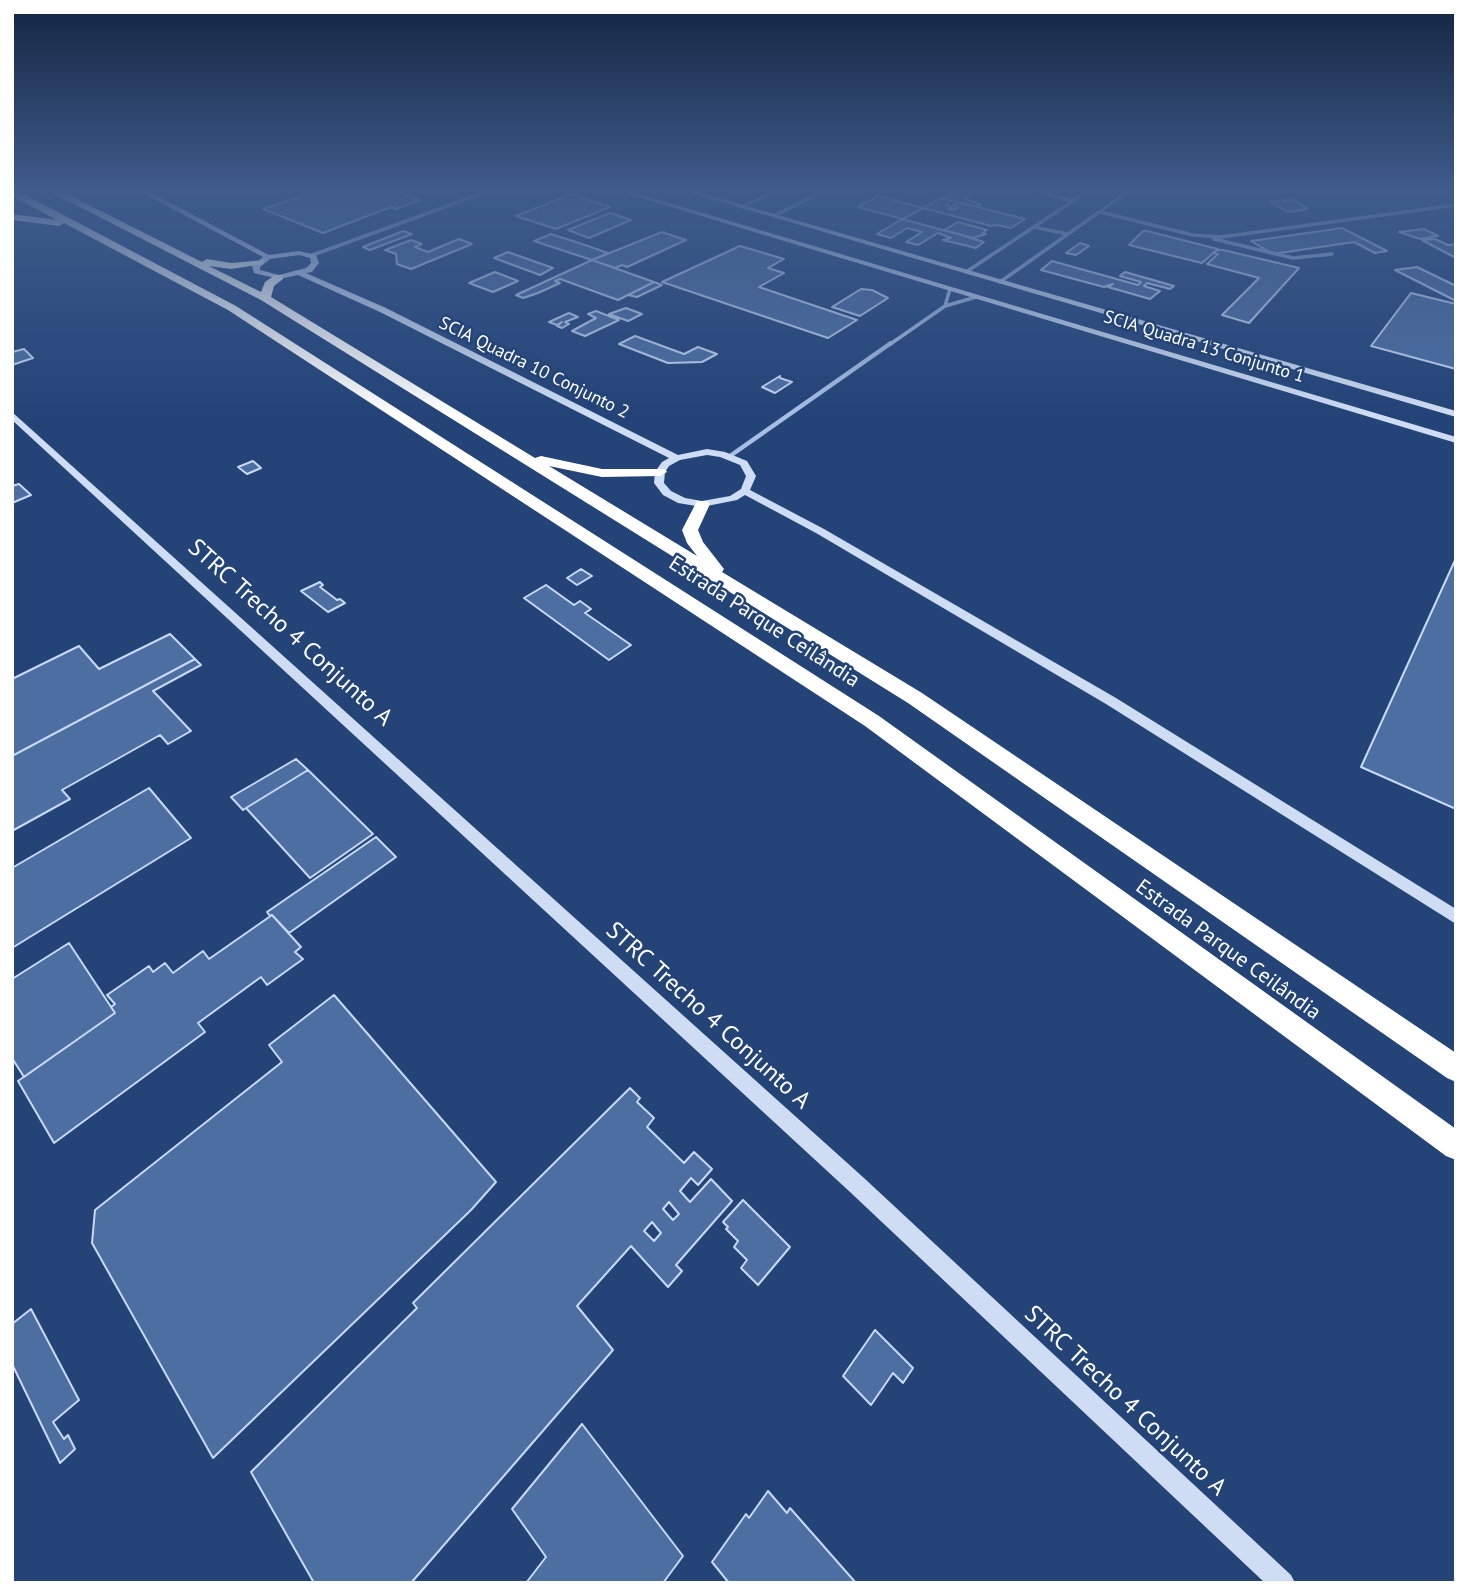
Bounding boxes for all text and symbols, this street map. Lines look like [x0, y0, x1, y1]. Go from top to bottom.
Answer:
street label: SCIA Quadra 13 Conjunto 1 [1101, 306, 1307, 388]
street label: SCIA Quadra 10 Conjunto 2 [435, 312, 633, 424]
street label: STRC Trecho 4 Conjunto A [182, 533, 398, 733]
street label: Estrada Parque Ceilândia [664, 551, 864, 693]
street label: Estrada Parque Ceilândia [1131, 874, 1325, 1026]
street label: STRC Trecho 4 Conjunto A [600, 916, 816, 1116]
street label: STRC Trecho 4 Conjunto A [1018, 1300, 1232, 1502]

